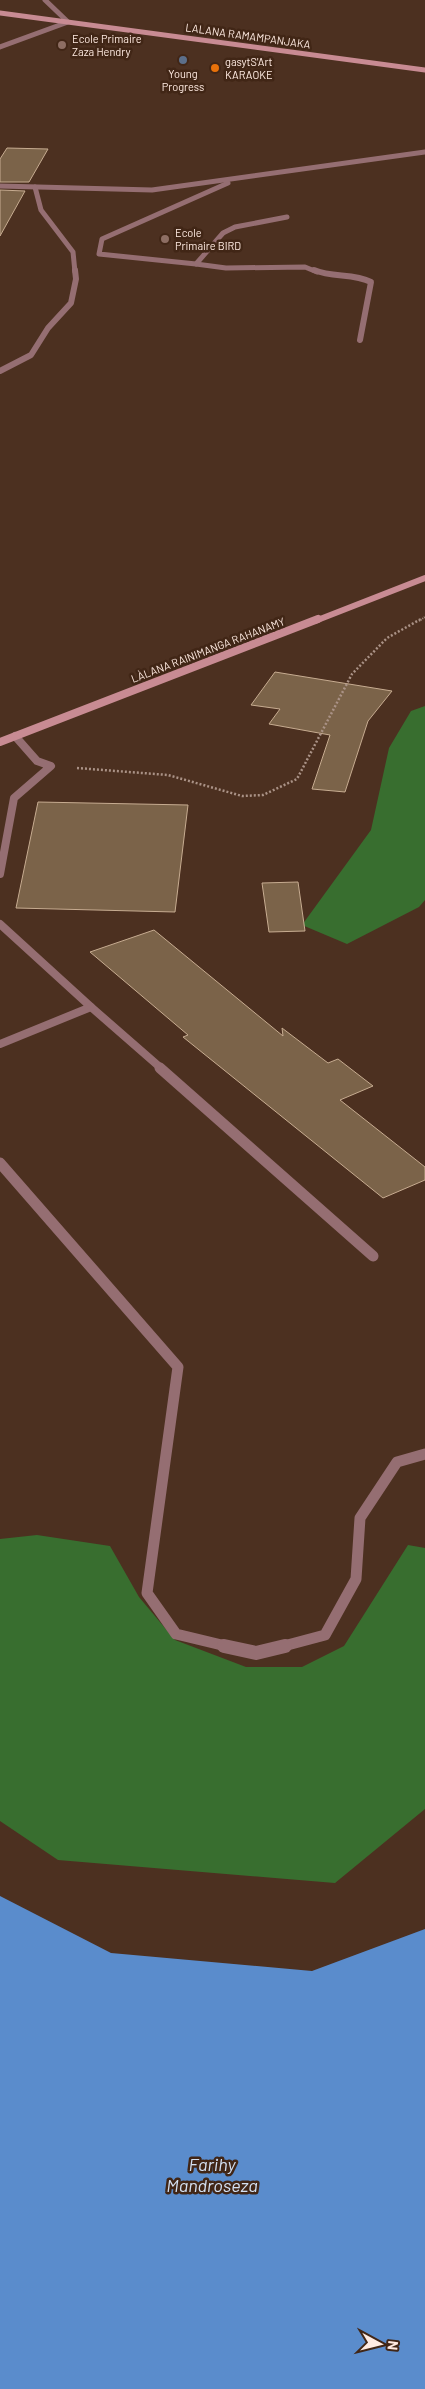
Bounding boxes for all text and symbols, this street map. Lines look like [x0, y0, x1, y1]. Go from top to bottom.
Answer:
street label: LALANA RAMAMPANJAKA [185, 20, 312, 51]
place label: Ecole Primaire Zaza Hendry [72, 32, 142, 58]
marker: Ecole Primaire Zaza Hendry [56, 39, 68, 51]
marker: Young Progress [177, 54, 189, 66]
place label: gasytS'Art KARAOKE [225, 55, 273, 81]
marker: gasytS'Art KARAOKE [209, 62, 221, 74]
place label: Young Progress [162, 67, 204, 93]
place label: Ecole Primaire BIRD [175, 226, 241, 252]
marker: Ecole Primaire BIRD [159, 233, 171, 245]
street label: LÀLANA RAINIMANGA RAHANAMY [129, 614, 287, 685]
water label: Farihy Mandroseza [166, 2153, 258, 2196]
north arrow [355, 2319, 405, 2369]
text: N [384, 2340, 402, 2351]

